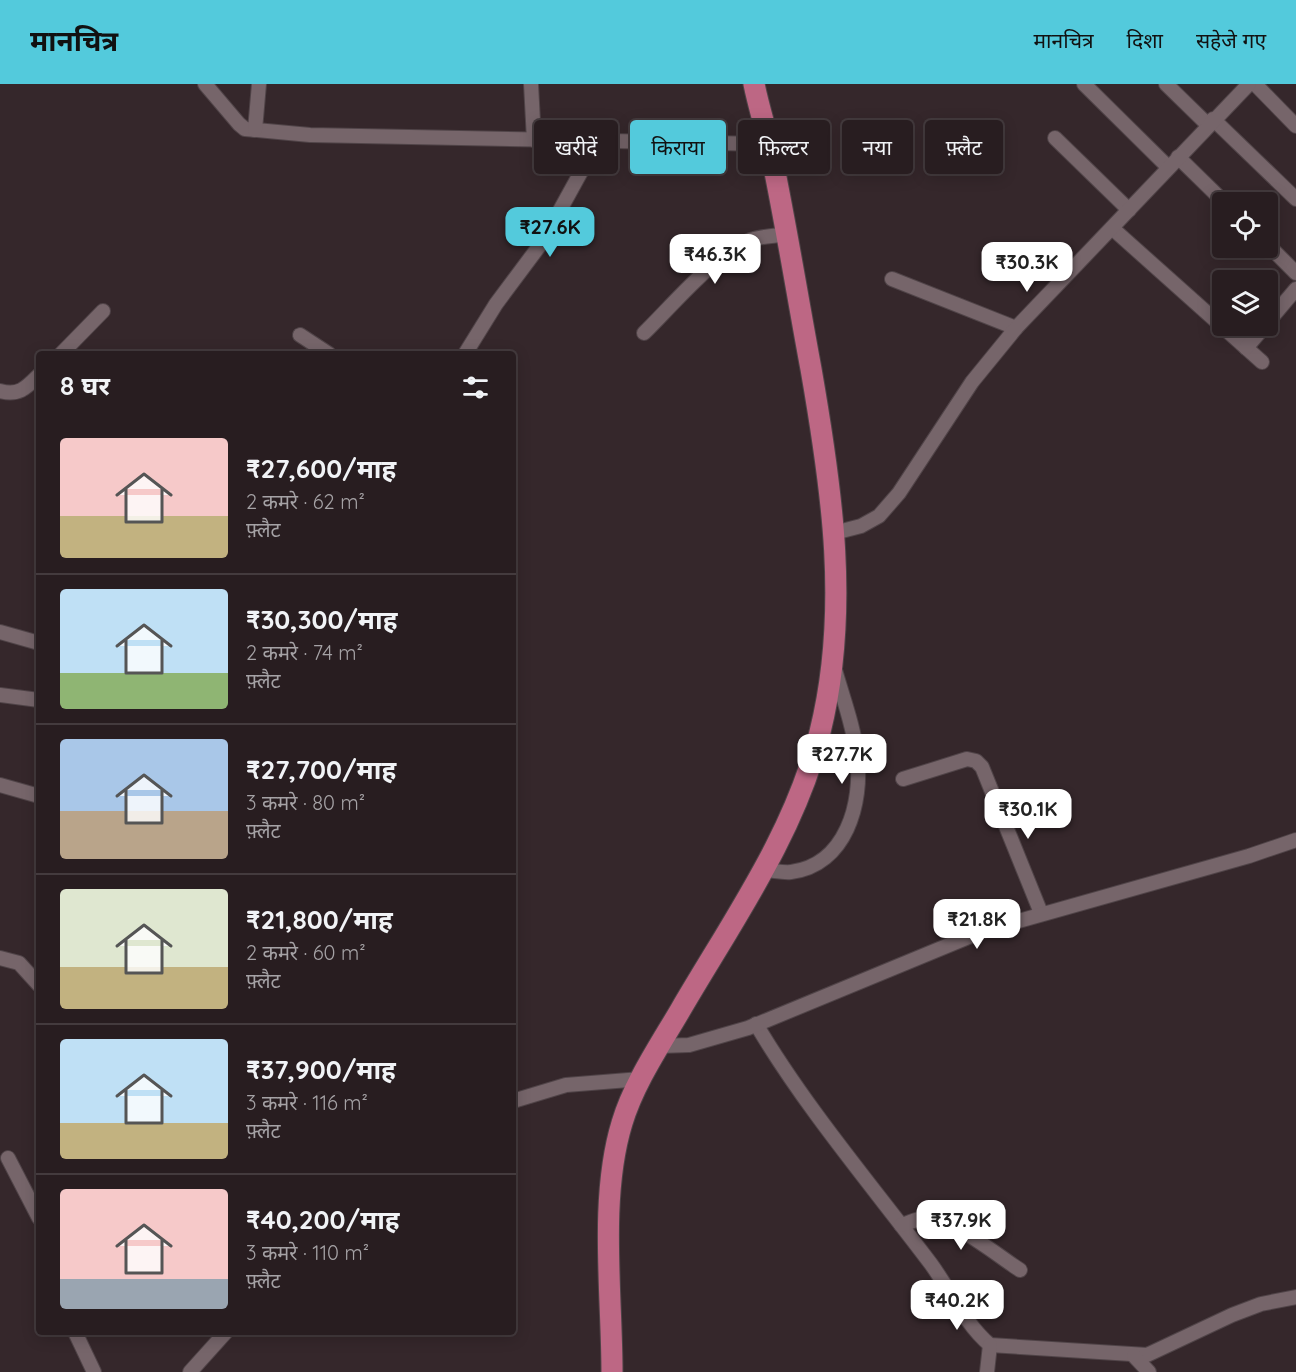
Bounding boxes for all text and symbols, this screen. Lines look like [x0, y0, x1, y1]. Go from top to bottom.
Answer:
text: मानचित्र [30, 23, 118, 58]
text: मानचित्र [1034, 27, 1094, 53]
text: दिशा [1127, 27, 1163, 53]
text: सहेजे गए [1196, 27, 1266, 53]
chip: खरीदें [534, 120, 618, 174]
chip: किराया [630, 120, 726, 174]
chip: फ़िल्टर [738, 120, 830, 174]
chip: नया [842, 120, 913, 174]
chip: फ़्लैट [925, 120, 1003, 174]
map controls [1212, 192, 1278, 336]
button: locate [1212, 192, 1278, 258]
pin: ₹27.6K [501, 207, 599, 258]
text: ₹27.6K [519, 214, 581, 239]
pin: ₹46.3K [666, 234, 764, 285]
text: ₹46.3K [684, 241, 746, 266]
pin: ₹30.3K [978, 242, 1076, 293]
text: ₹30.3K [996, 249, 1058, 274]
button: layers [1212, 270, 1278, 336]
text: 8 घर [60, 369, 110, 402]
icon: filters [459, 371, 492, 404]
text: ₹27,600/माह [246, 452, 396, 485]
icon: home [108, 462, 180, 534]
text: 2 कमरे · 62 m² [246, 489, 365, 514]
text: फ़्लैट [246, 517, 281, 542]
text: ₹30,300/माह [246, 603, 397, 636]
icon: home [108, 613, 180, 685]
text: 2 कमरे · 74 m² [246, 640, 363, 665]
text: फ़्लैट [246, 668, 281, 693]
pin: ₹27.7K [793, 734, 891, 785]
text: ₹27.7K [811, 741, 873, 766]
text: ₹27,700/माह [246, 753, 396, 786]
icon: home [108, 763, 180, 835]
pin: ₹30.1K [979, 789, 1077, 840]
text: 3 कमरे · 80 m² [246, 790, 365, 815]
text: ₹30.1K [999, 796, 1057, 821]
text: फ़्लैट [246, 818, 281, 843]
pin: ₹21.8K [928, 899, 1026, 950]
text: ₹21,800/माह [246, 903, 393, 936]
text: ₹21.8K [947, 906, 1007, 931]
icon: home [108, 913, 180, 985]
text: 2 कमरे · 60 m² [246, 940, 366, 965]
text: फ़्लैट [246, 968, 281, 993]
text: ₹37,900/माह [246, 1053, 396, 1086]
icon: home [108, 1063, 180, 1135]
text: 3 कमरे · 116 m² [246, 1090, 368, 1115]
text: फ़्लैट [246, 1118, 281, 1143]
pin: ₹37.9K [912, 1200, 1010, 1251]
text: ₹40,200/माह [246, 1203, 400, 1236]
text: ₹37.9K [931, 1207, 991, 1232]
icon: home [108, 1213, 180, 1285]
text: 3 कमरे · 110 m² [246, 1240, 369, 1265]
text: फ़्लैट [246, 1268, 281, 1293]
pin: ₹40.2K [908, 1280, 1006, 1331]
text: ₹40.2K [925, 1287, 989, 1312]

